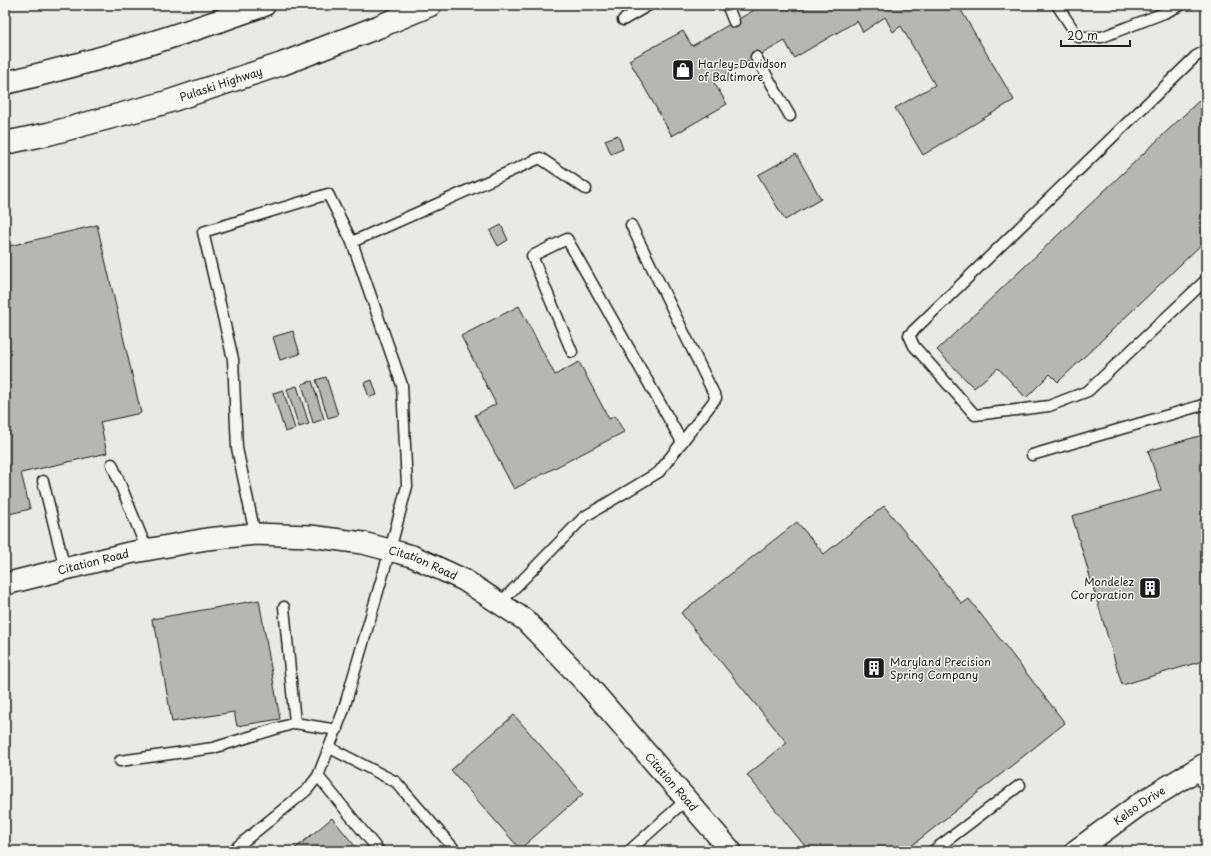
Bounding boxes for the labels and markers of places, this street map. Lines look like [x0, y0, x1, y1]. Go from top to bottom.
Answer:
place label: Harley-Davidson of Baltimore [698, 55, 787, 85]
shop icon: Harley-Davidson of Baltimore [670, 57, 696, 83]
place label: Mondelez Corporation [1070, 573, 1134, 603]
building icon: Mondelez Corporation [1137, 575, 1163, 601]
place label: Maryland Precision Spring Company [890, 653, 991, 683]
building icon: Maryland Precision Spring Company [861, 655, 887, 681]

